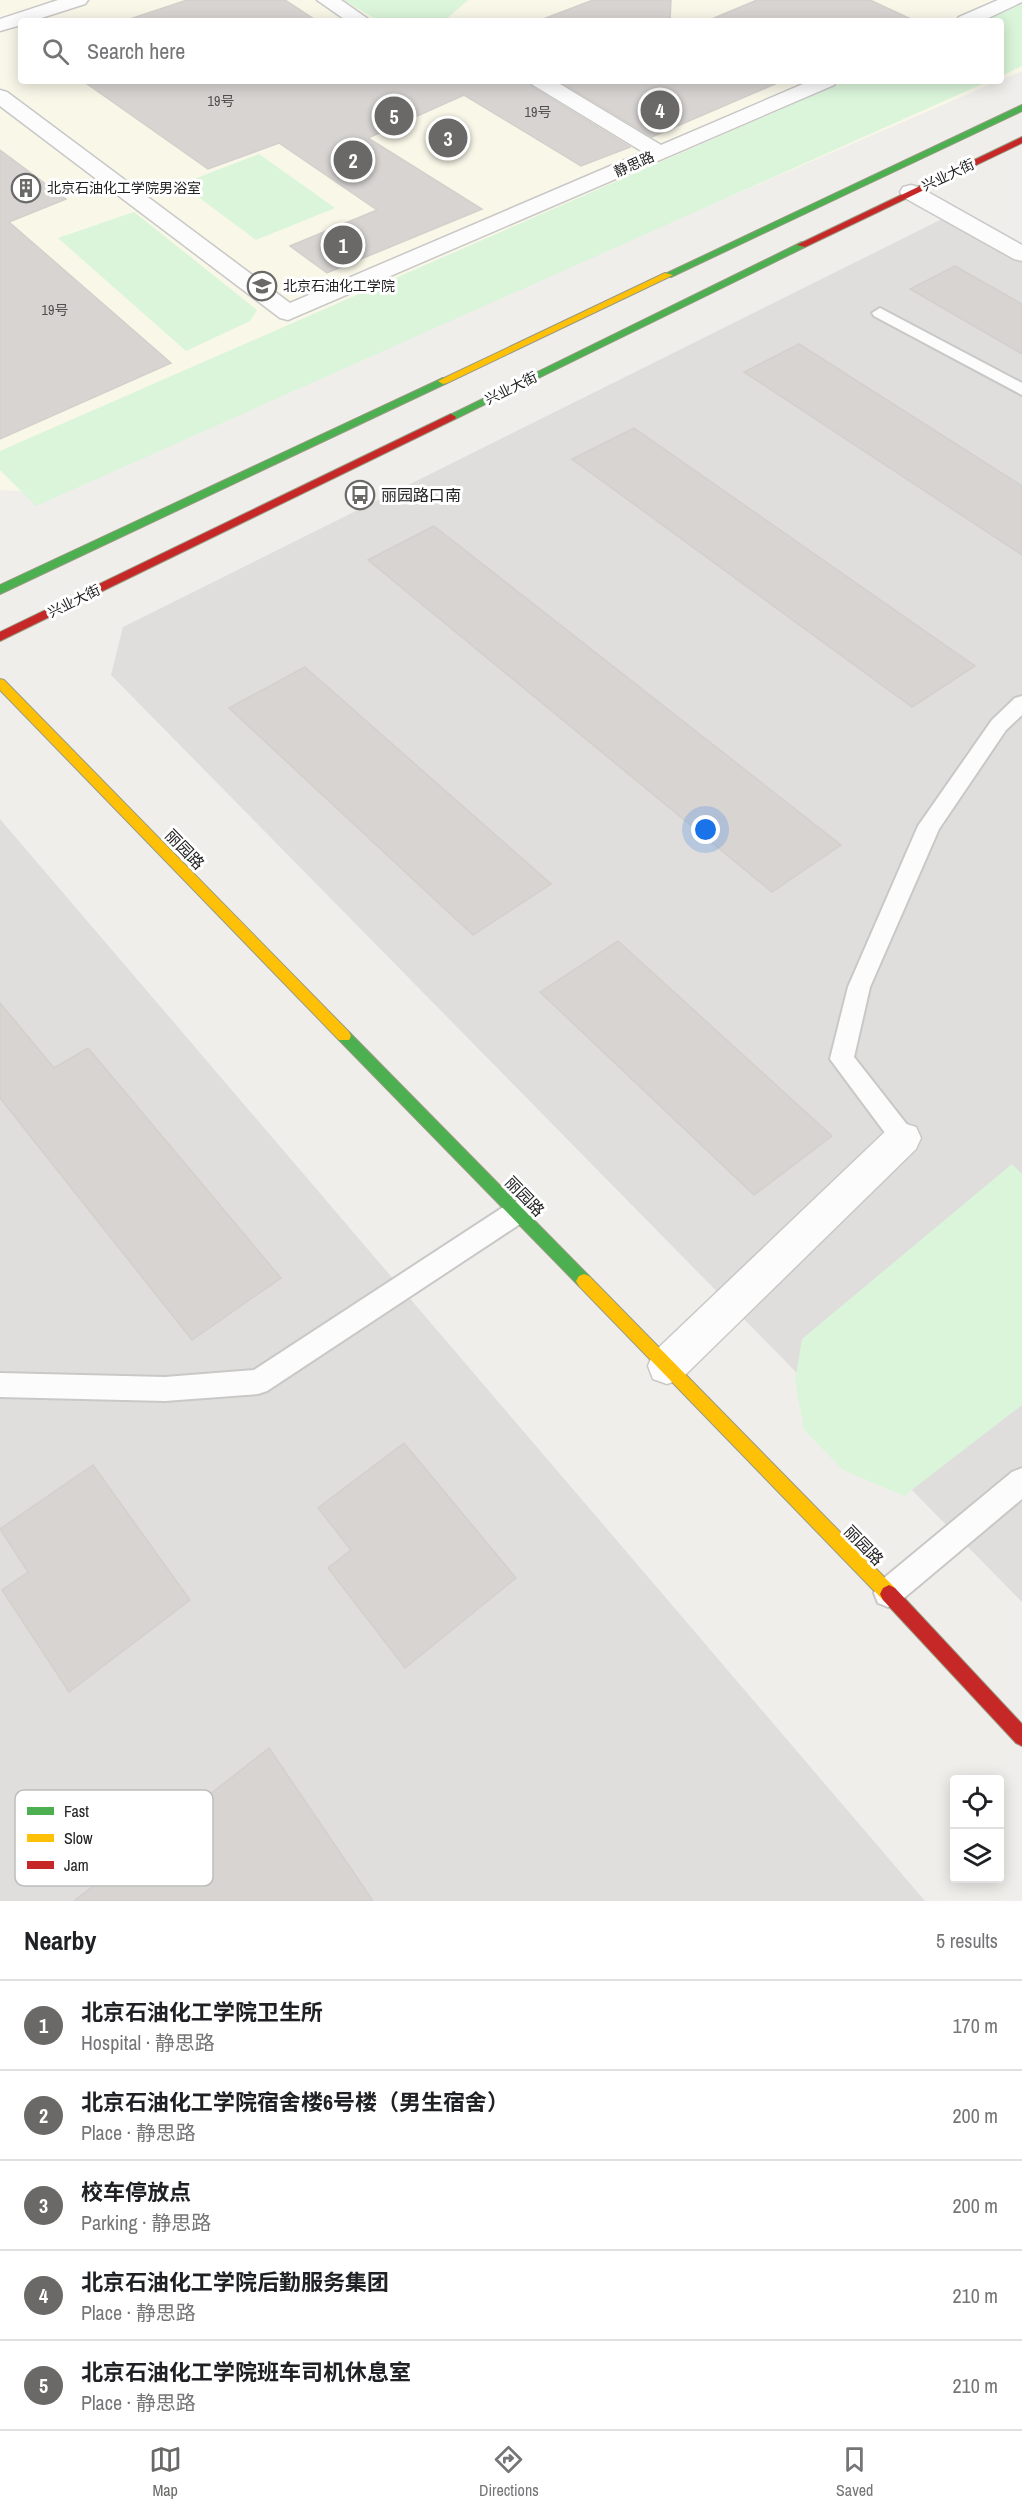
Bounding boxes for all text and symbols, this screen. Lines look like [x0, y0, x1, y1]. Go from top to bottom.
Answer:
search box [18, 18, 1004, 84]
icon: search [39, 35, 72, 68]
text: Search here [87, 36, 185, 66]
pin: 4 [640, 88, 680, 132]
house number: 19号 [208, 92, 234, 110]
pin: 5 [374, 94, 414, 138]
house number: 19号 [525, 103, 551, 121]
pin: 3 [428, 116, 468, 160]
pin: 2 [334, 138, 372, 182]
street label: 静思路 [611, 147, 657, 181]
street label: 兴业大街 [919, 155, 977, 195]
building icon: 北京石油化工学院男浴室 [10, 172, 42, 204]
place label: 北京石油化工学院男浴室 [47, 179, 201, 197]
pin: 1 [324, 222, 362, 268]
school or university icon: 北京石油化工学院 [246, 270, 278, 302]
place label: 北京石油化工学院 [283, 277, 395, 295]
house number: 19号 [42, 301, 68, 319]
street label: 兴业大街 [482, 368, 540, 408]
bus stop icon: 丽园路口南 [344, 479, 376, 511]
place label: 丽园路口南 [381, 484, 461, 506]
street label: 兴业大街 [45, 581, 103, 621]
your location [691, 815, 720, 844]
street label: 丽园路 [160, 824, 210, 874]
street label: 丽园路 [500, 1171, 550, 1221]
street label: 丽园路 [839, 1520, 889, 1570]
map controls [950, 1775, 1004, 1883]
button: locate [950, 1775, 1004, 1829]
legend [15, 1790, 213, 1886]
text: Fast [64, 1800, 89, 1822]
text: Slow [64, 1827, 93, 1849]
button: layers [950, 1829, 1004, 1883]
text: Jam [64, 1854, 89, 1876]
text: Nearby [24, 1923, 96, 1958]
text: 5 results [936, 1927, 998, 1954]
text: 北京石油化工学院卫生所 [81, 1997, 323, 2027]
text: 1 [39, 2012, 48, 2039]
text: 170 m [952, 2012, 998, 2039]
text: Hospital · 静思路 [81, 2029, 215, 2056]
text: 北京石油化工学院宿舍楼6号楼（男生宿舍） [81, 2087, 509, 2117]
text: 2 [39, 2102, 48, 2129]
text: 200 m [952, 2102, 998, 2129]
text: Place · 静思路 [81, 2119, 196, 2146]
text: 校车停放点 [81, 2177, 191, 2207]
text: 3 [39, 2192, 48, 2219]
text: 200 m [952, 2192, 998, 2219]
text: Parking · 静思路 [81, 2209, 211, 2236]
text: 北京石油化工学院后勤服务集团 [81, 2267, 389, 2297]
text: 4 [39, 2282, 48, 2309]
text: 210 m [952, 2282, 998, 2309]
text: Place · 静思路 [81, 2299, 196, 2326]
text: 北京石油化工学院班车司机休息室 [81, 2357, 411, 2387]
text: 5 [39, 2372, 48, 2399]
text: 210 m [952, 2372, 998, 2399]
text: Place · 静思路 [81, 2389, 196, 2416]
tab: Map [149, 2443, 182, 2501]
tab: Directions [479, 2443, 539, 2501]
tab: Saved [836, 2443, 873, 2501]

